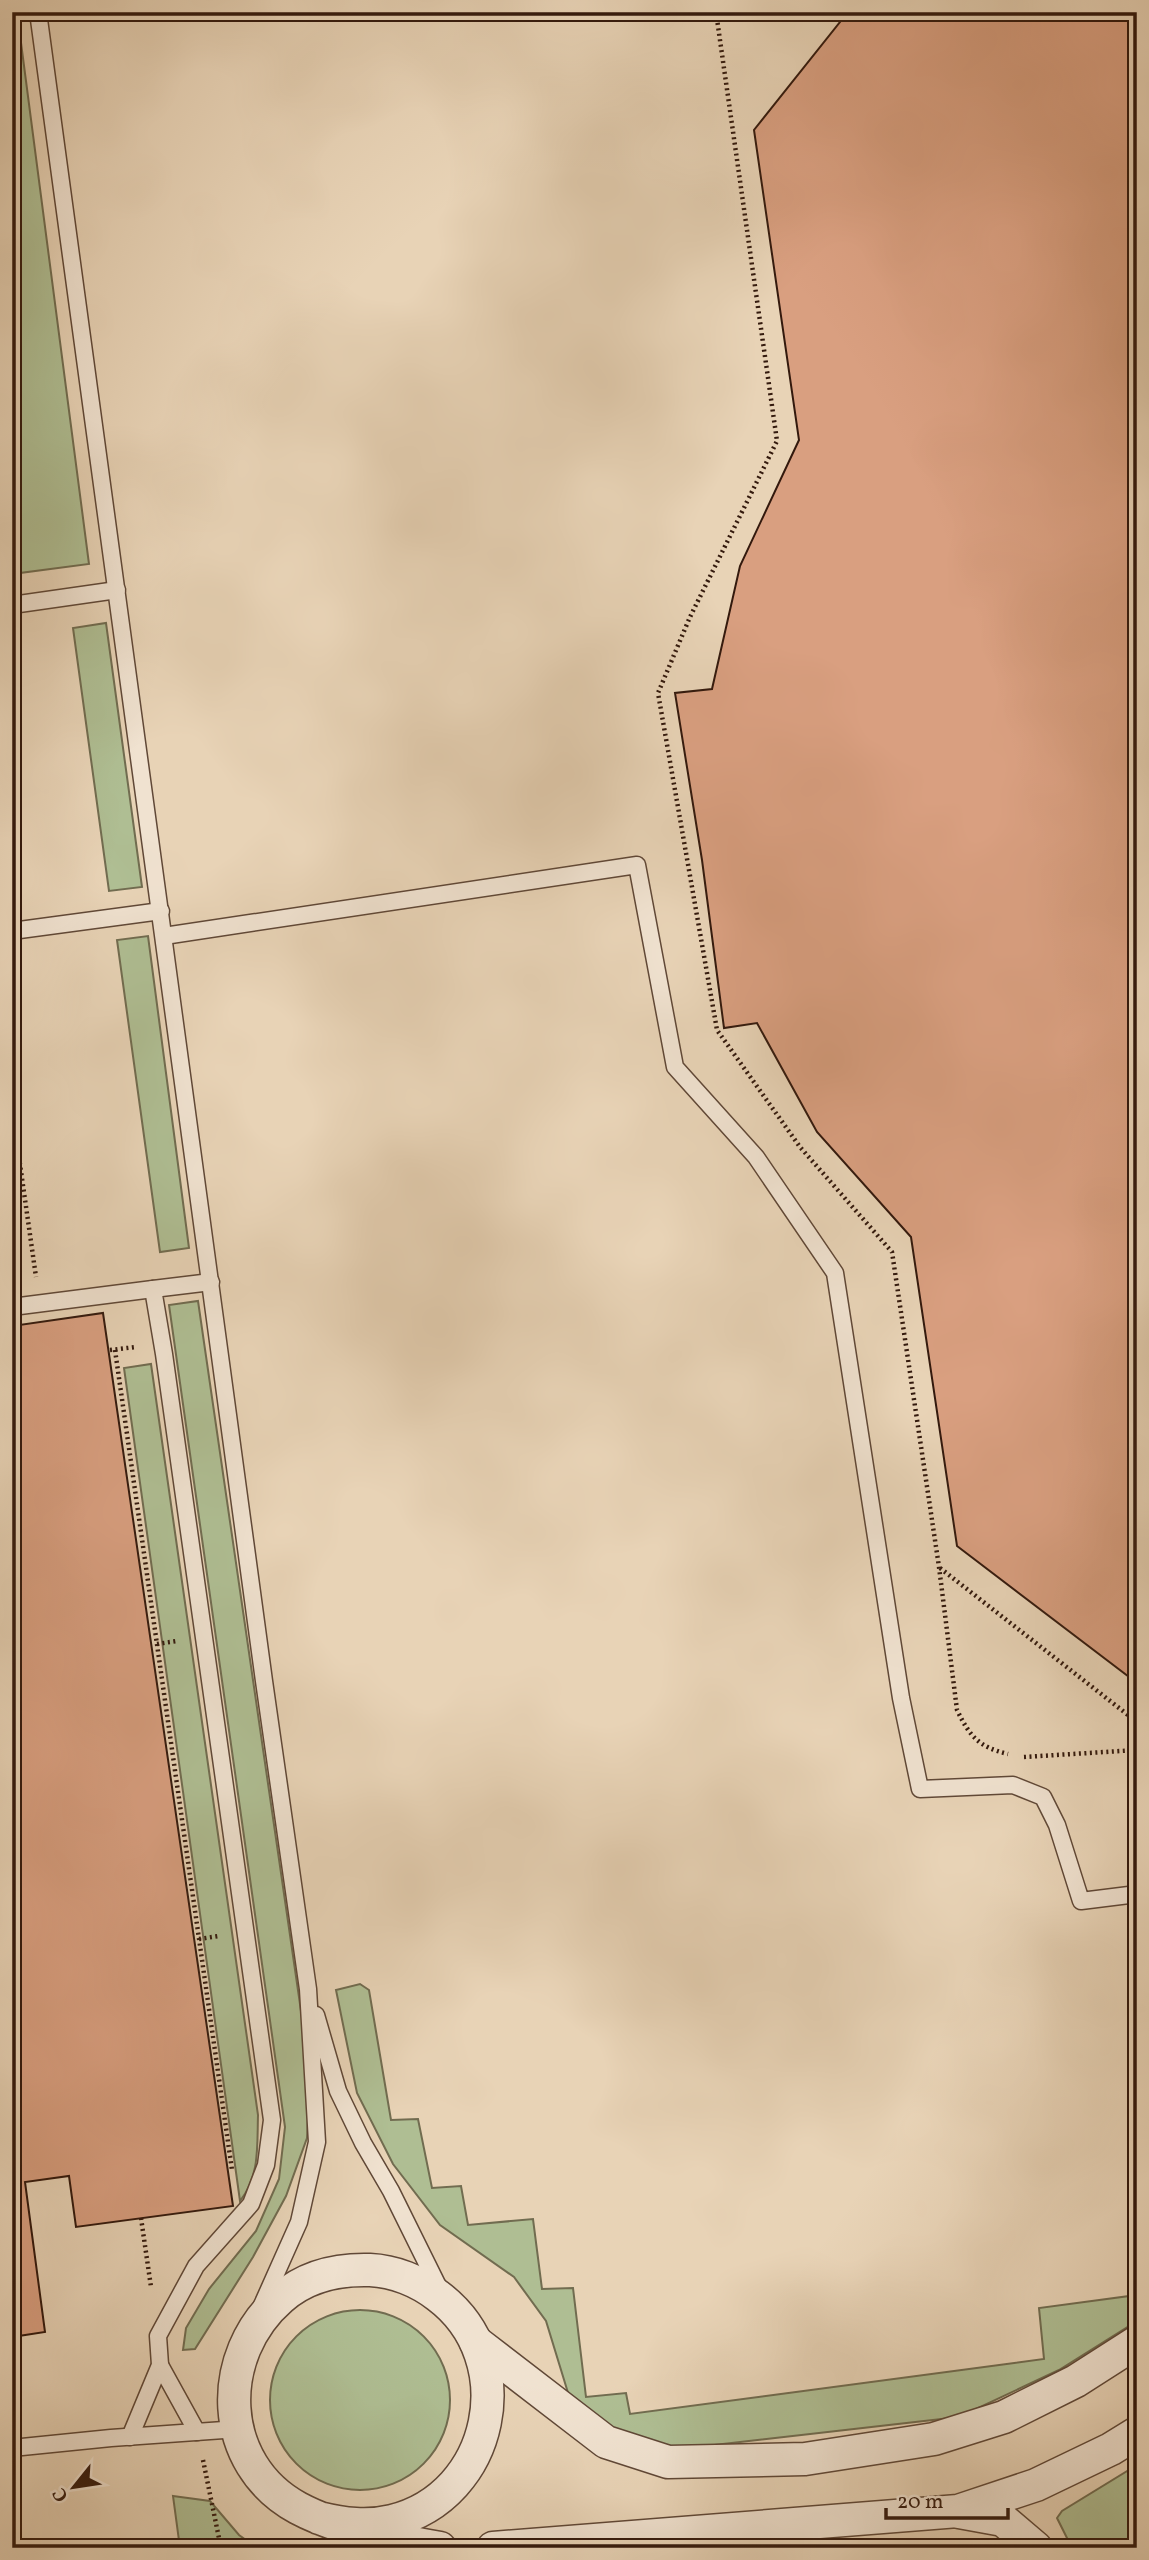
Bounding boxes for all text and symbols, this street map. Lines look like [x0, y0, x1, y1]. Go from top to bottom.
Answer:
north arrow [38, 2452, 108, 2522]
scale bar [886, 2476, 1009, 2520]
text: С [47, 2483, 75, 2506]
text: 20 m [897, 2488, 943, 2517]

